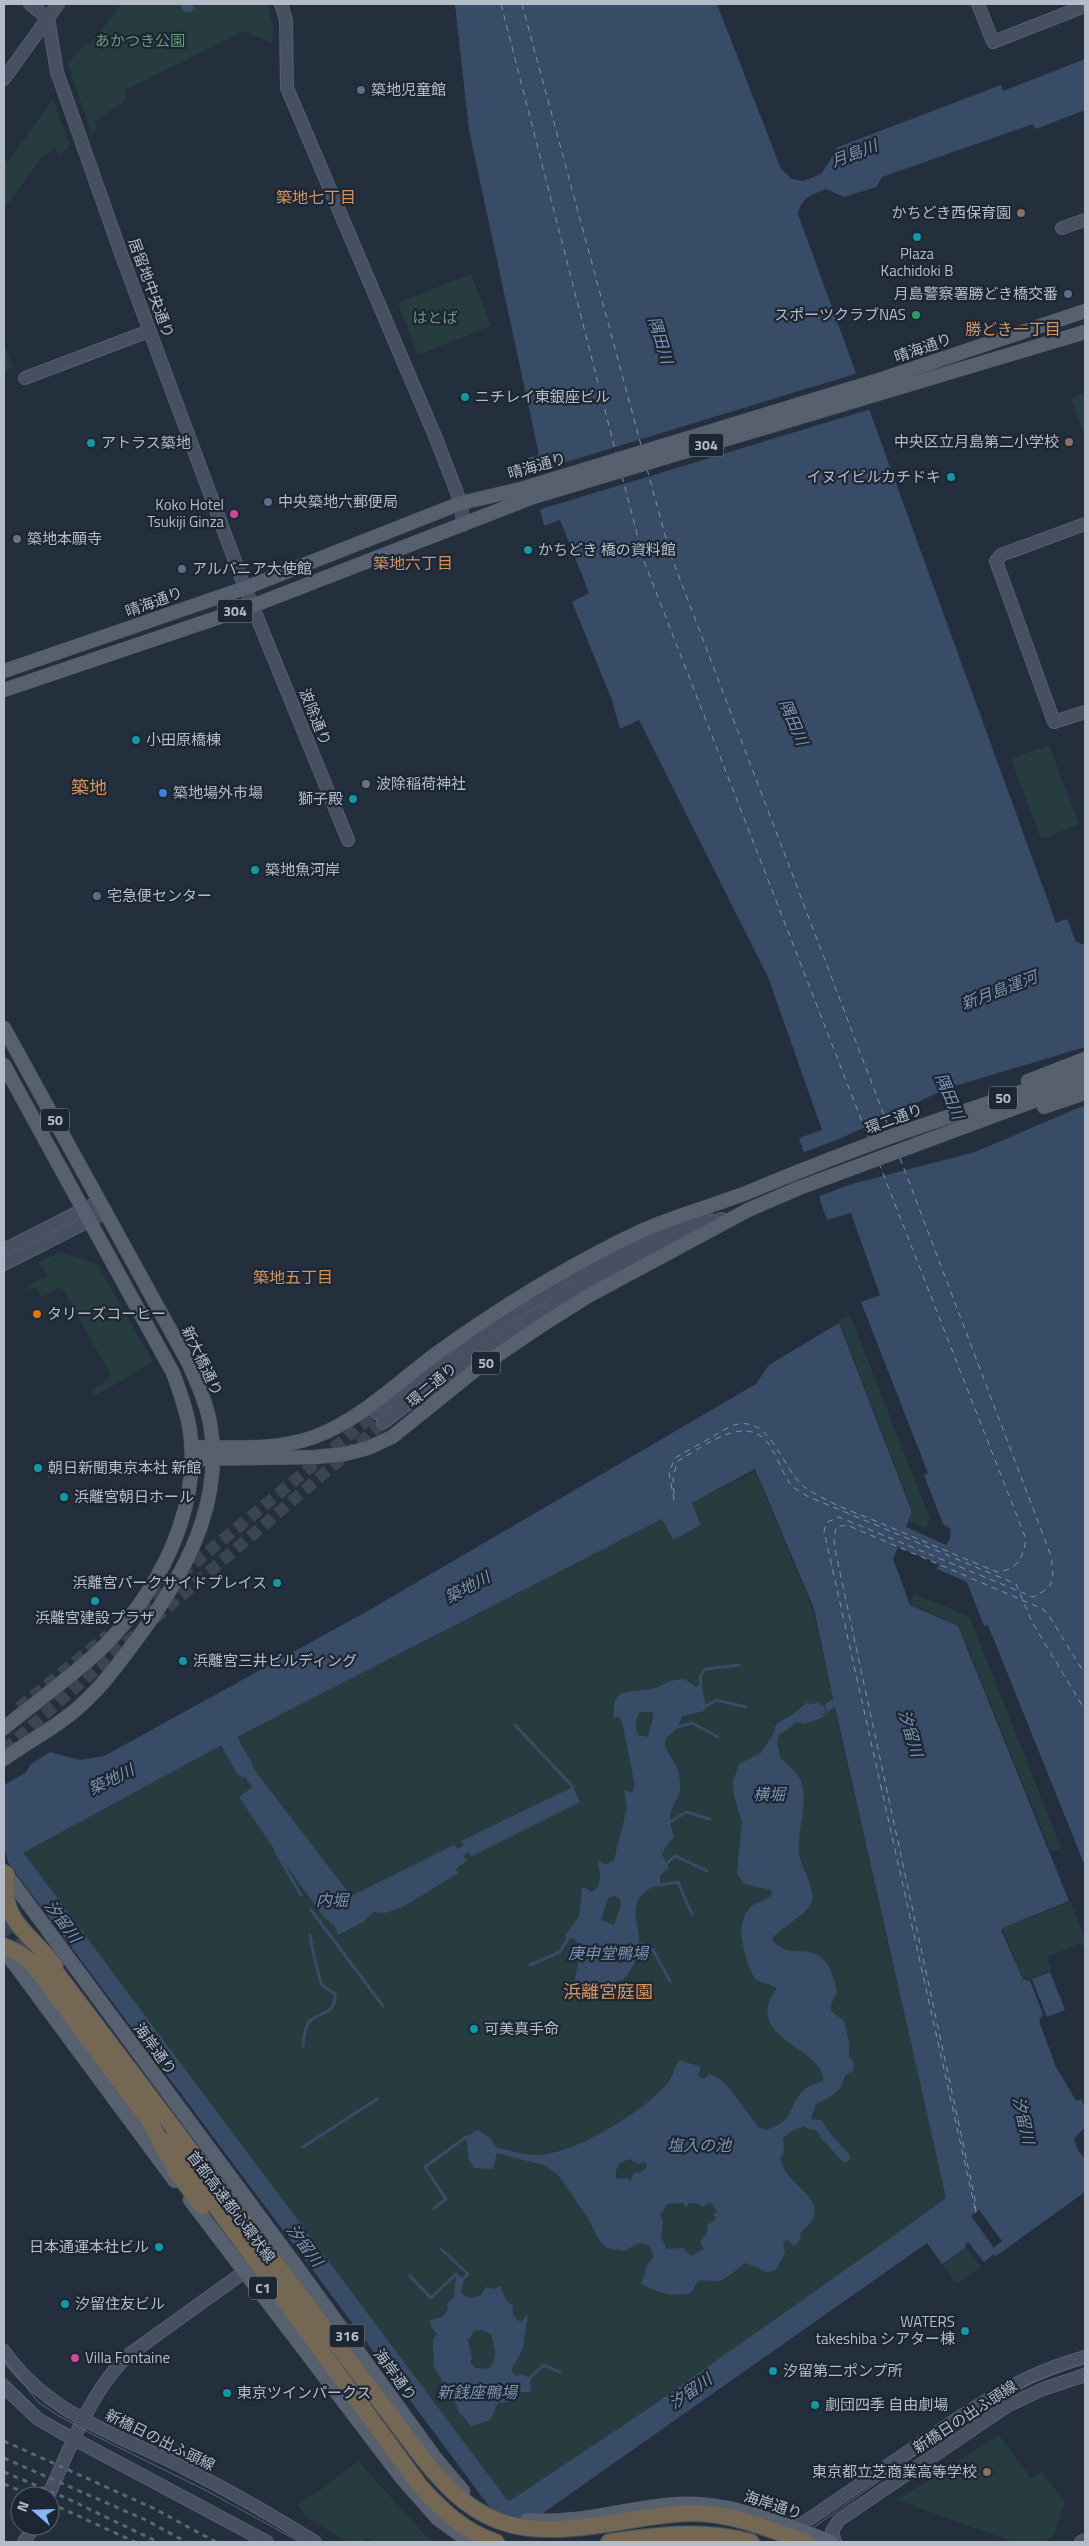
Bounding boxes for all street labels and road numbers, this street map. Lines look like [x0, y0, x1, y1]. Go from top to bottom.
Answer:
street label: 居留地中央通り [123, 235, 180, 341]
street label: 晴海通り [891, 327, 955, 368]
road number: 304 [688, 434, 724, 456]
street label: 晴海通り [505, 446, 569, 485]
street label: 晴海通り [122, 580, 186, 623]
road number: 304 [218, 600, 252, 622]
street label: 波除通り [294, 685, 337, 749]
road number: 50 [989, 1086, 1017, 1110]
street label: 環二通り [862, 1097, 926, 1140]
road number: 50 [41, 1108, 69, 1132]
street label: 新大橋通り [176, 1322, 229, 1400]
road number: 50 [472, 1352, 500, 1375]
street label: 環二通り [401, 1357, 462, 1413]
street label: 海岸通り [128, 2018, 182, 2080]
street label: 首都高速都心環状線 [182, 2146, 281, 2268]
road number: C1 [249, 2276, 277, 2300]
road number: 316 [330, 2324, 364, 2348]
street label: 海岸通り [368, 2344, 422, 2406]
street label: 新橋日の出ふ頭線 [908, 2374, 1021, 2459]
street label: 新橋日の出ふ頭線 [101, 2403, 219, 2476]
street label: 海岸通り [741, 2484, 805, 2525]

